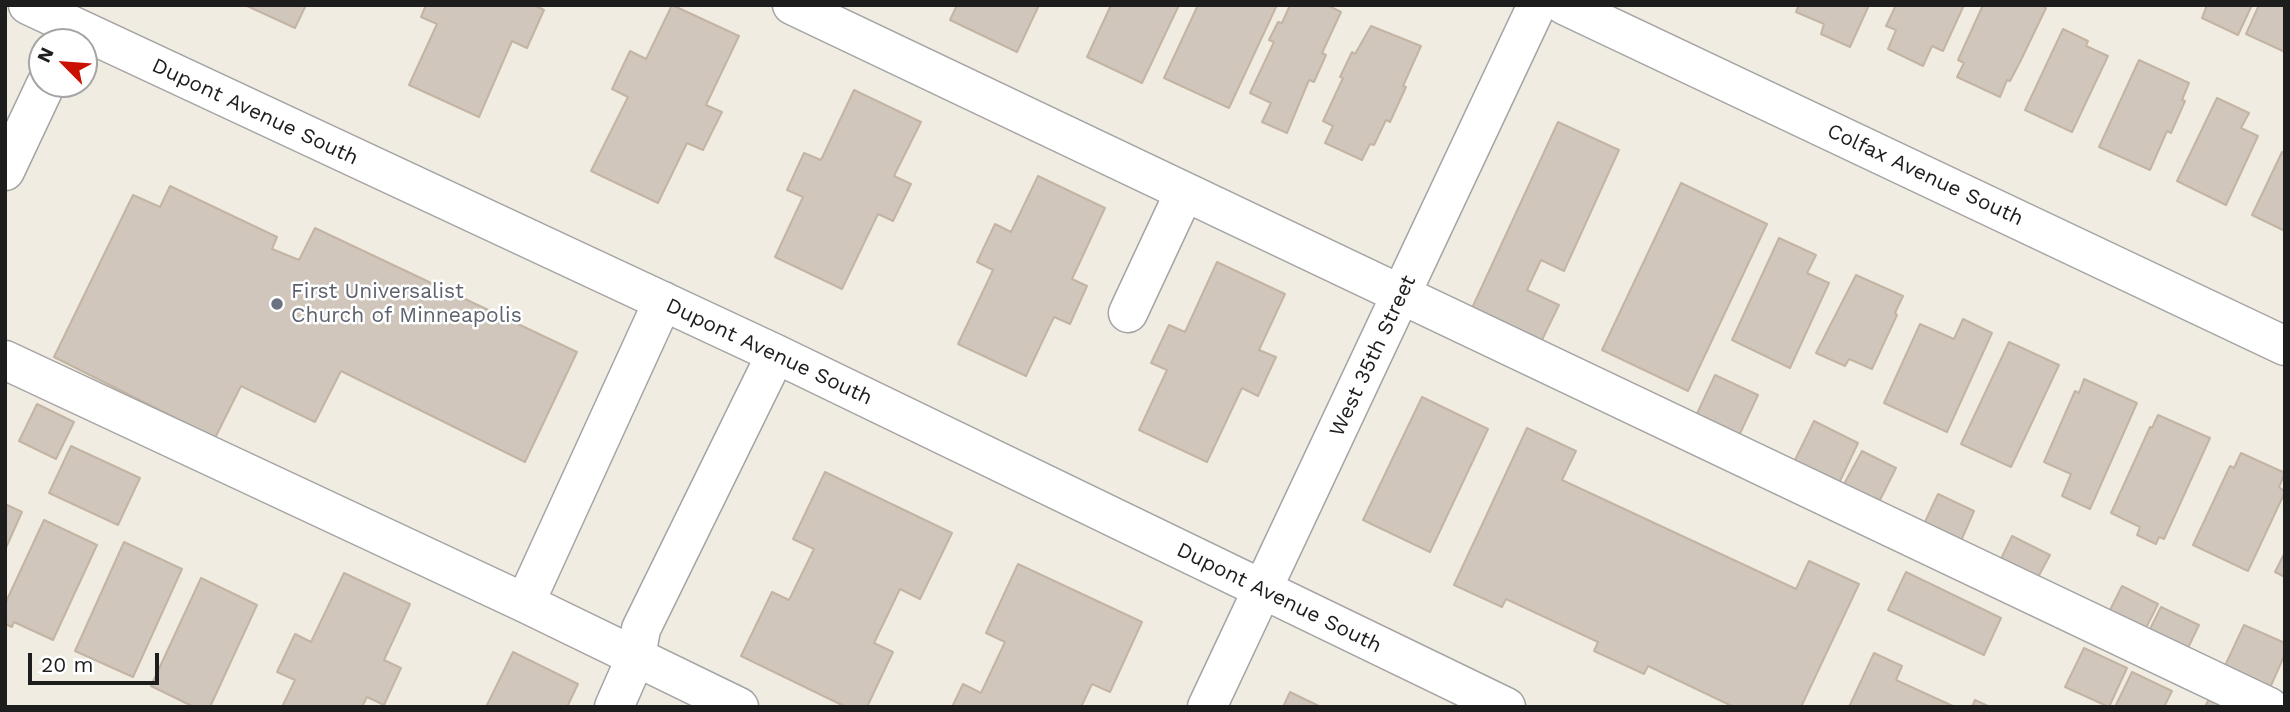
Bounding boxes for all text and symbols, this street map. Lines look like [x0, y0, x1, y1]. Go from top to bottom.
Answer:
north arrow [28, 28, 98, 98]
text: N [32, 44, 59, 66]
street label: Dupont Avenue South [148, 53, 362, 171]
street label: Colfax Avenue South [1823, 118, 2027, 232]
street label: West 35th Street [1325, 271, 1421, 441]
place label: First Universalist Church of Minneapolis [291, 279, 522, 329]
street label: Dupont Avenue South [662, 293, 876, 411]
marker: First Universalist Church of Minneapolis [269, 296, 285, 312]
street label: Dupont Avenue South [1172, 537, 1386, 659]
scale bar [32, 638, 163, 682]
text: 20 m [41, 652, 93, 677]

